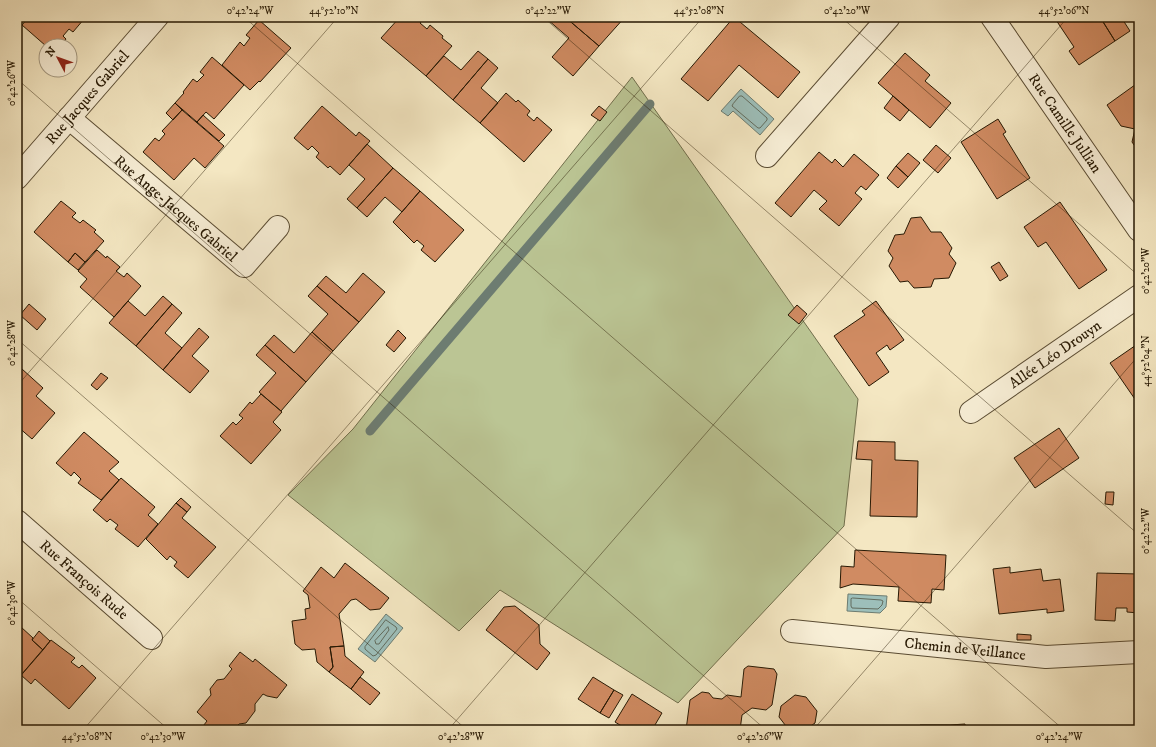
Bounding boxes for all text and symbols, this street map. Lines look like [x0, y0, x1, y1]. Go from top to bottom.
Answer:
text: 0°42'24"W [227, 5, 274, 17]
text: 44°52'10"N [309, 5, 359, 17]
text: 0°42'22"W [525, 5, 572, 17]
text: 44°52'08"N [674, 5, 724, 17]
text: 0°42'20"W [824, 5, 871, 17]
text: 44°52'06"N [1039, 5, 1089, 17]
north arrow [38, 38, 78, 78]
text: N [43, 44, 59, 60]
street label: Rue Jacques Gabriel [41, 46, 134, 148]
text: 0°42'26"W [6, 59, 18, 106]
street label: Rue Camille Jullian [1024, 70, 1106, 177]
street label: Rue Ange-Jacques Gabriel [110, 151, 242, 266]
text: 0°42'20"W [1140, 247, 1152, 294]
street label: Allée Léo Drouyn [1005, 315, 1105, 393]
text: 0°42'28"W [6, 319, 18, 366]
text: 44°52'04"N [1140, 335, 1152, 387]
text: 0°42'22"W [1140, 507, 1152, 554]
street label: Rue François Rude [36, 536, 132, 623]
text: 0°42'30"W [6, 580, 18, 626]
street label: Chemin de Veillance [904, 633, 1027, 664]
text: 44°52'08"N [62, 731, 112, 743]
text: 0°42'30"W [140, 731, 186, 743]
text: 0°42'28"W [438, 731, 485, 743]
text: 0°42'26"W [737, 731, 784, 743]
text: 0°42'24"W [1036, 731, 1083, 743]

